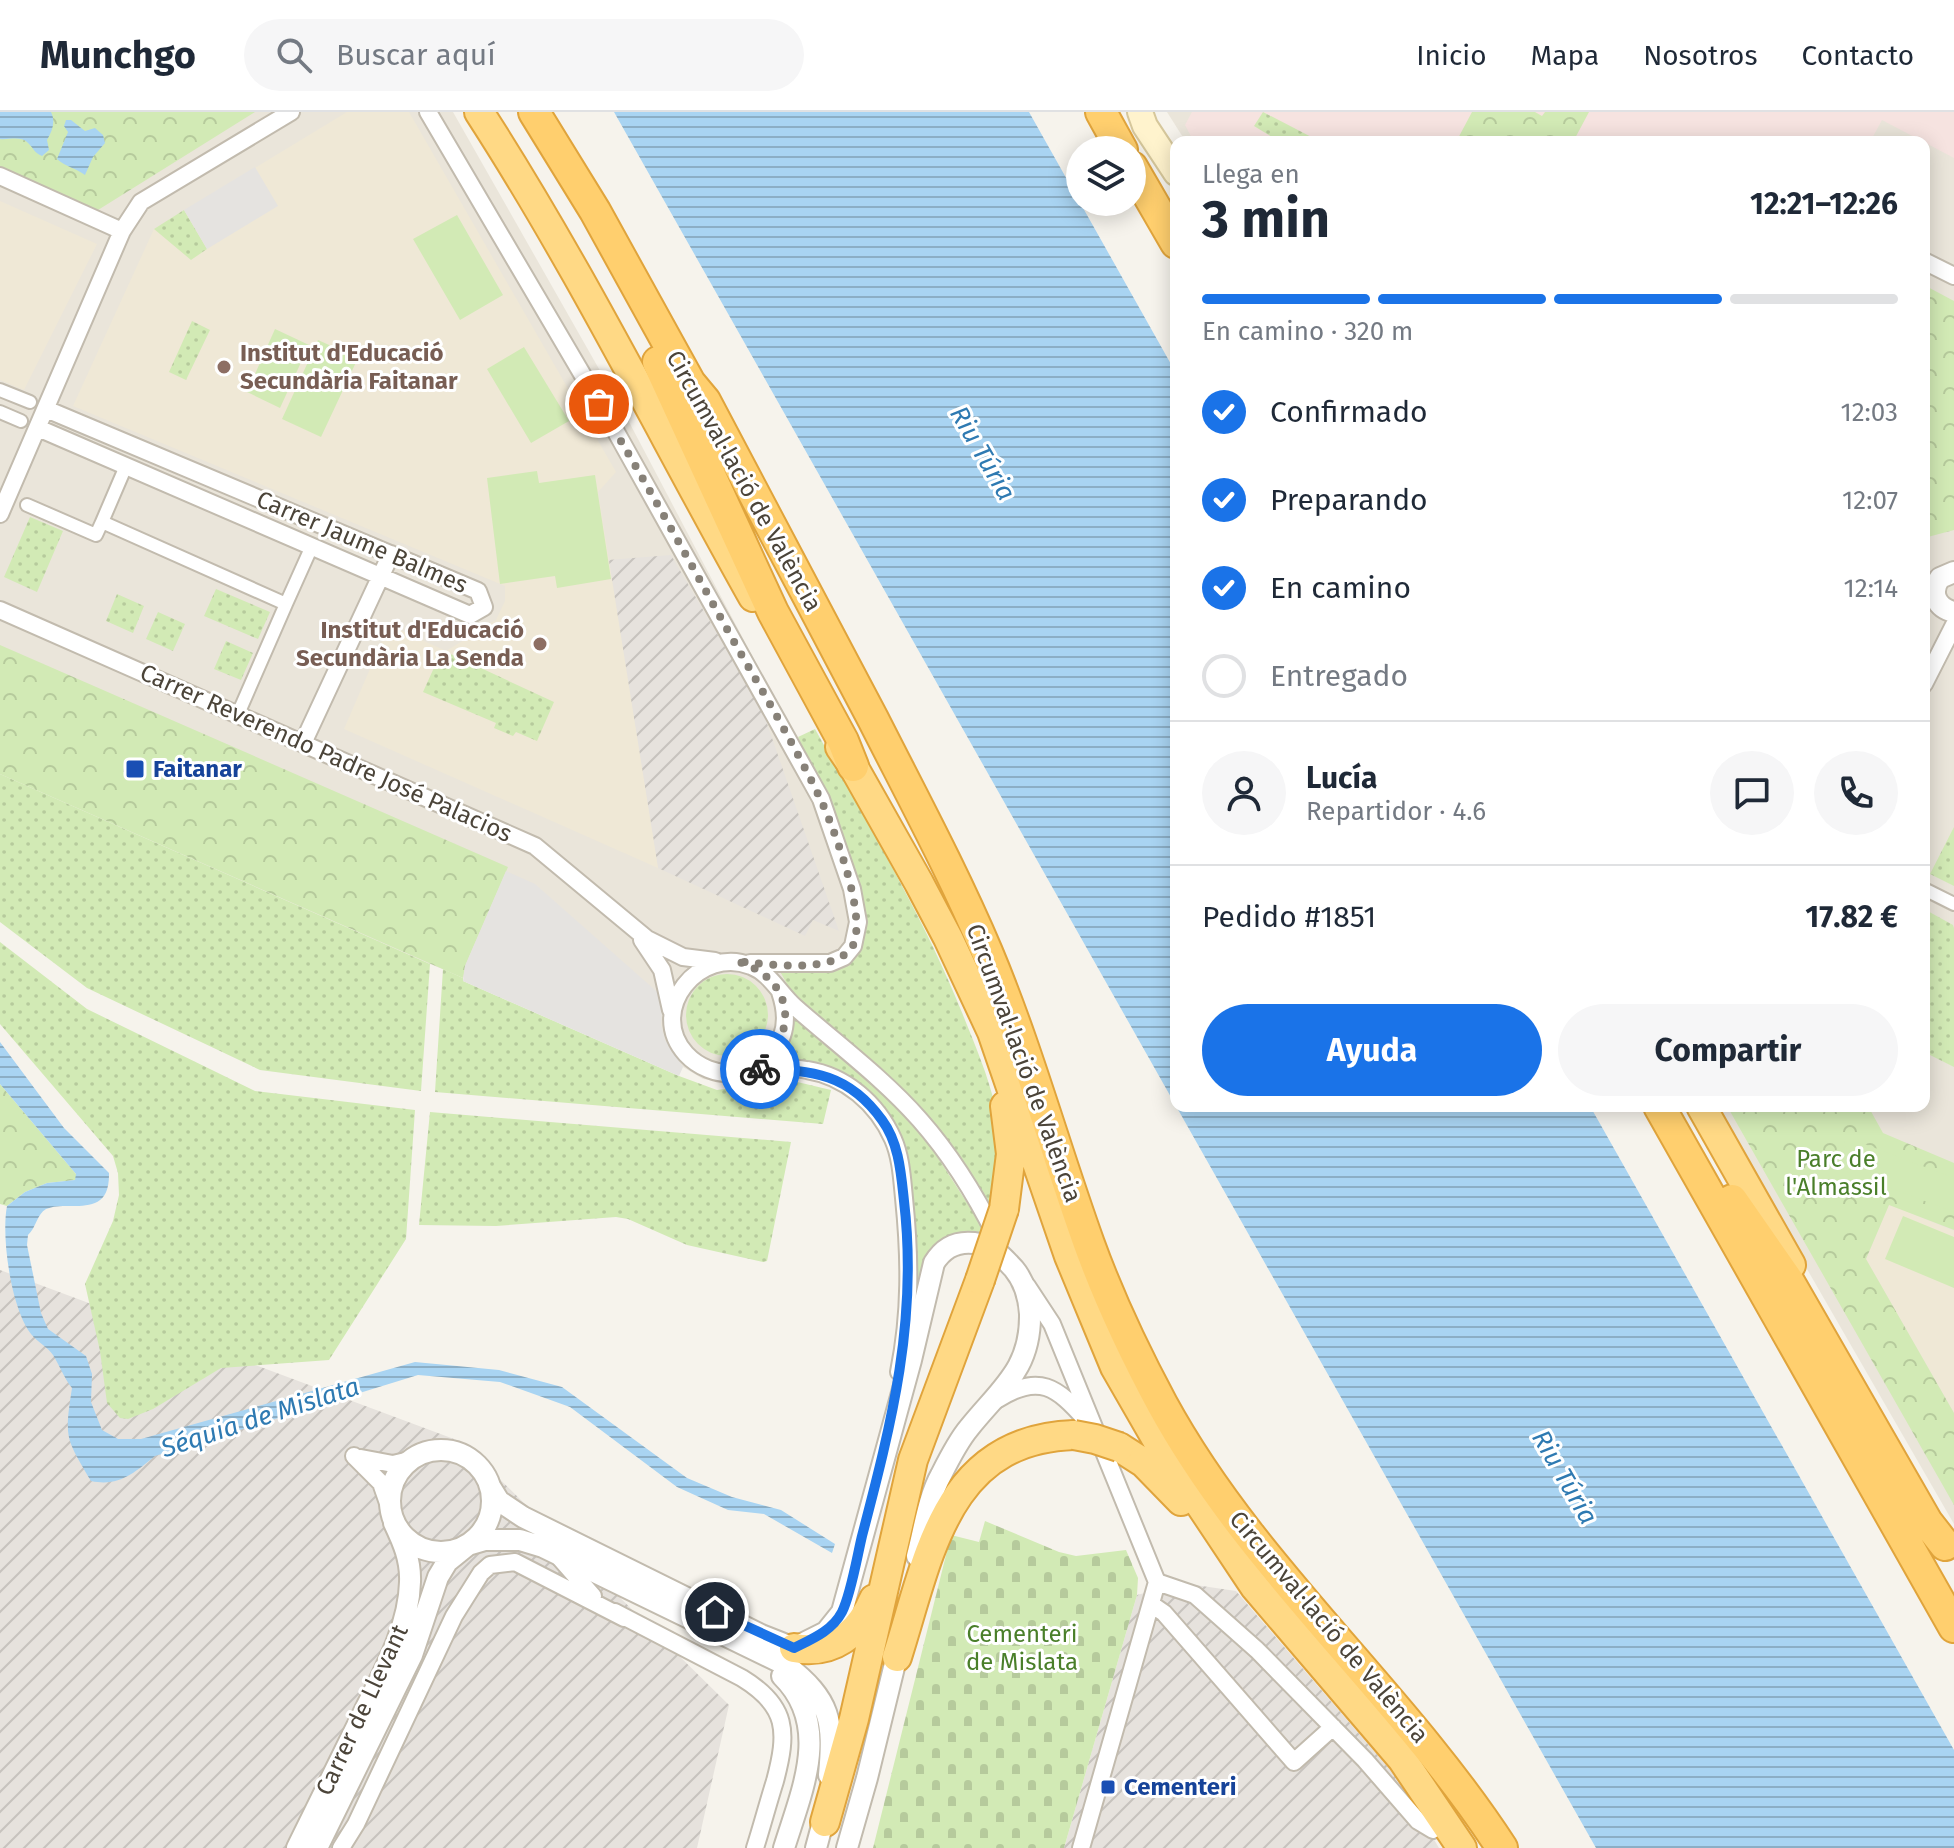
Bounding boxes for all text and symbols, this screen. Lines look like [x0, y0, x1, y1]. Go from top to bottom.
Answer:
search box [244, 19, 804, 91]
text: Munchgo [40, 32, 196, 78]
icon: search [272, 33, 316, 77]
text: Buscar aquí [336, 37, 496, 73]
text: Inicio [1416, 39, 1487, 72]
text: Mapa [1531, 39, 1599, 72]
text: Nosotros [1643, 39, 1758, 72]
text: Contacto [1802, 39, 1914, 72]
map controls [1066, 136, 1146, 216]
button: layers [1066, 136, 1146, 216]
text: Llega en [1202, 159, 1300, 190]
text: 12:21–12:26 [1750, 186, 1898, 222]
text: 3 min [1202, 188, 1330, 251]
text: En camino · 320 m [1202, 316, 1413, 347]
place label: Institut d'Educació Secundària Faitanar [240, 339, 458, 395]
street label: Circumval·lació de València [660, 346, 828, 616]
marker: Institut d'Educació Secundària Faitanar [215, 358, 233, 376]
pin [565, 370, 633, 438]
icon: bag [577, 382, 621, 426]
icon: check [1202, 390, 1246, 434]
text: Confirmado [1270, 394, 1428, 430]
text: 12:03 [1840, 397, 1898, 428]
water label: Riu Túria [943, 401, 1022, 506]
icon: check [1202, 478, 1246, 522]
text: Preparando [1270, 482, 1428, 518]
street label: Carrer Jaume Balmes [252, 485, 472, 599]
text: 12:07 [1842, 485, 1898, 516]
icon: check [1202, 566, 1246, 610]
text: En camino [1270, 570, 1411, 606]
text: 12:14 [1844, 573, 1898, 604]
place label: Institut d'Educació Secundària La Senda [296, 616, 524, 672]
marker: Institut d'Educació Secundària La Senda [531, 635, 549, 653]
street label: Carrer Reverendo Padre José Palacios [136, 658, 516, 848]
text: Entregado [1270, 658, 1408, 694]
button: person [1202, 751, 1286, 835]
button: chat [1710, 751, 1794, 835]
button: phone [1814, 751, 1898, 835]
place label: Faitanar [153, 755, 242, 783]
marker: Faitanar [124, 758, 146, 780]
text: Lucía [1306, 760, 1377, 796]
text: Repartidor · 4.6 [1306, 796, 1486, 827]
text: Pedido #1851 [1202, 899, 1376, 935]
text: 17.82 € [1805, 899, 1898, 935]
street label: Circumval·lació de València [961, 920, 1087, 1206]
button: Ayuda [1202, 1004, 1542, 1096]
button: Compartir [1558, 1004, 1898, 1096]
courier [720, 1029, 800, 1109]
icon: bike [738, 1047, 782, 1091]
park label: Parc de l'Almassil [1785, 1145, 1887, 1201]
water label: Séquia de Mislata [156, 1371, 363, 1464]
water label: Riu Túria [1525, 1425, 1604, 1530]
street label: Circumval·lació de València [1224, 1505, 1434, 1749]
pin [681, 1578, 749, 1646]
icon: home [693, 1590, 737, 1634]
street label: Carrer de Llevant [310, 1620, 414, 1800]
park label: Cementeri de Mislata [966, 1620, 1078, 1676]
place label: Cementeri [1124, 1773, 1236, 1801]
marker: Cementeri [1099, 1778, 1117, 1796]

